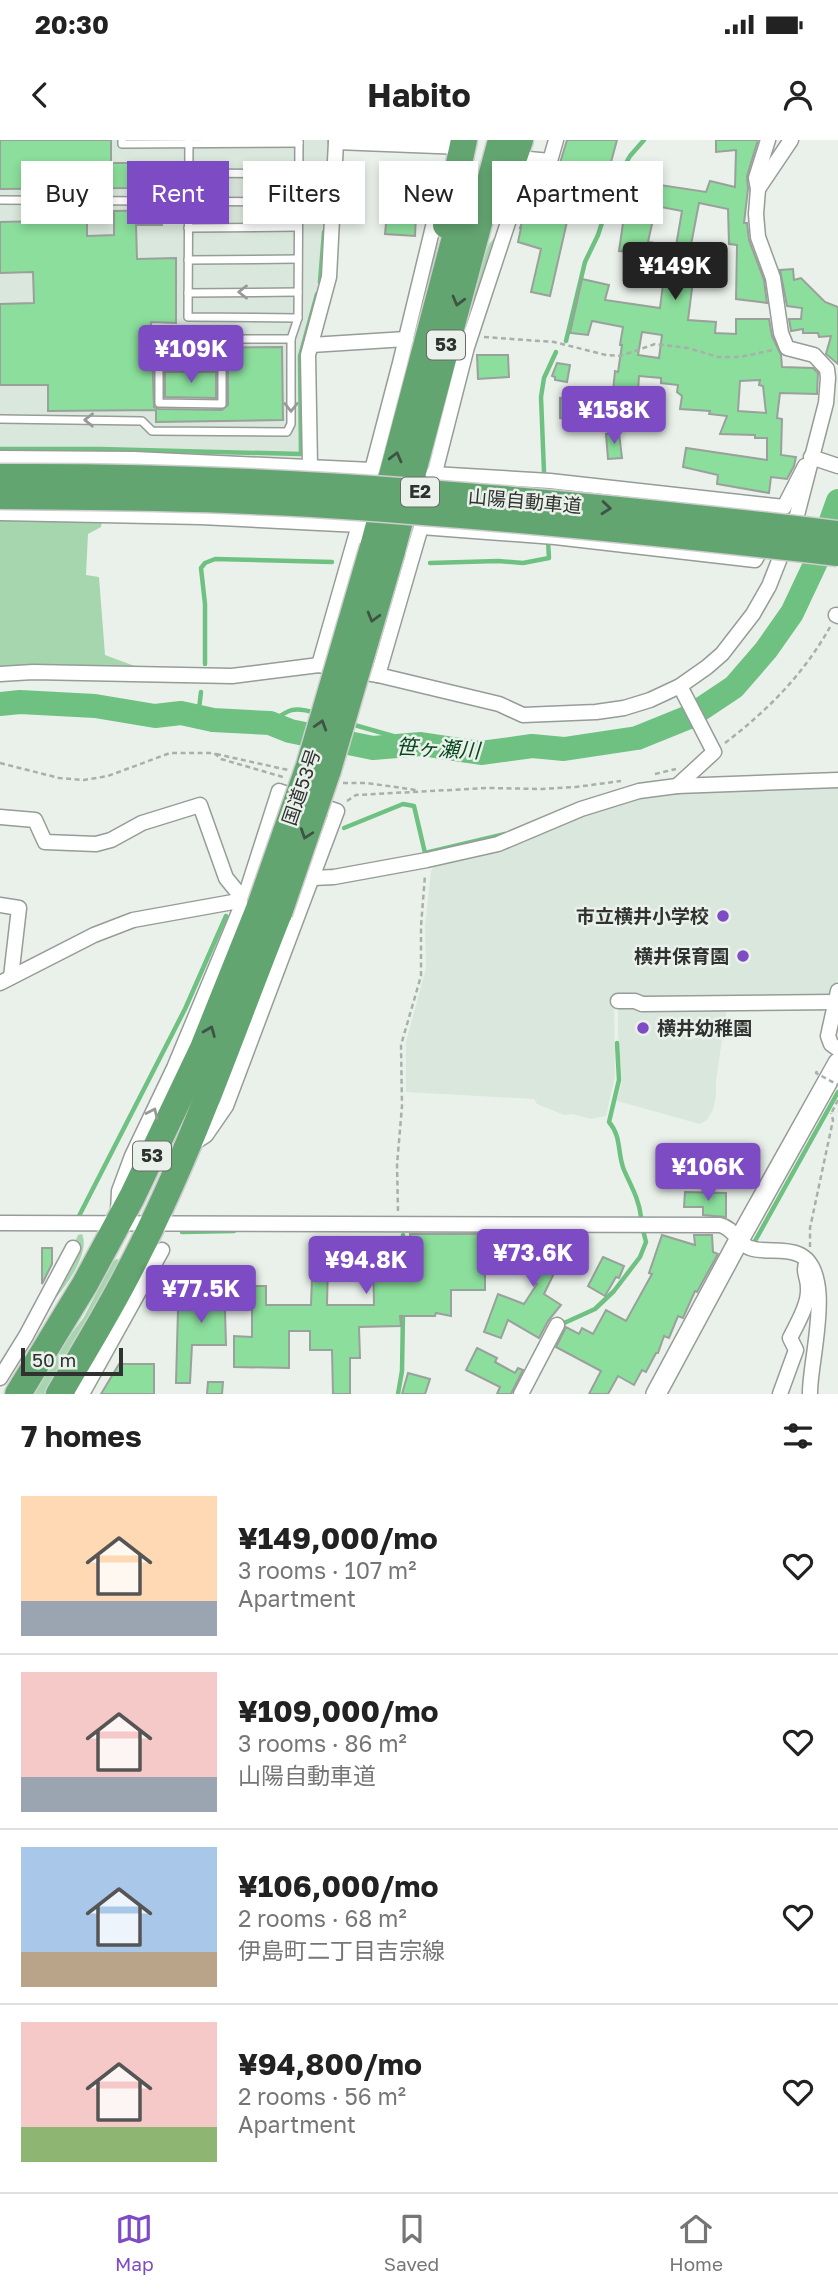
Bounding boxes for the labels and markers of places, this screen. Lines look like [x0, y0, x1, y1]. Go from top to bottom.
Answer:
pin: ¥149K [626, 242, 724, 302]
pin: ¥109K [142, 326, 240, 385]
pin: ¥158K [565, 386, 663, 446]
place label: 市立横井小学校 [576, 904, 709, 927]
marker: 市立横井小学校 [715, 908, 731, 924]
place label: 横井保育園 [634, 944, 729, 967]
marker: 横井保育園 [735, 948, 751, 964]
place label: 横井幼稚園 [657, 1016, 752, 1039]
marker: 横井幼稚園 [635, 1020, 651, 1036]
pin: ¥106K [659, 1144, 757, 1203]
pin: ¥73.6K [476, 1230, 590, 1289]
pin: ¥94.8K [309, 1236, 423, 1296]
pin: ¥77.5K [144, 1266, 258, 1325]

